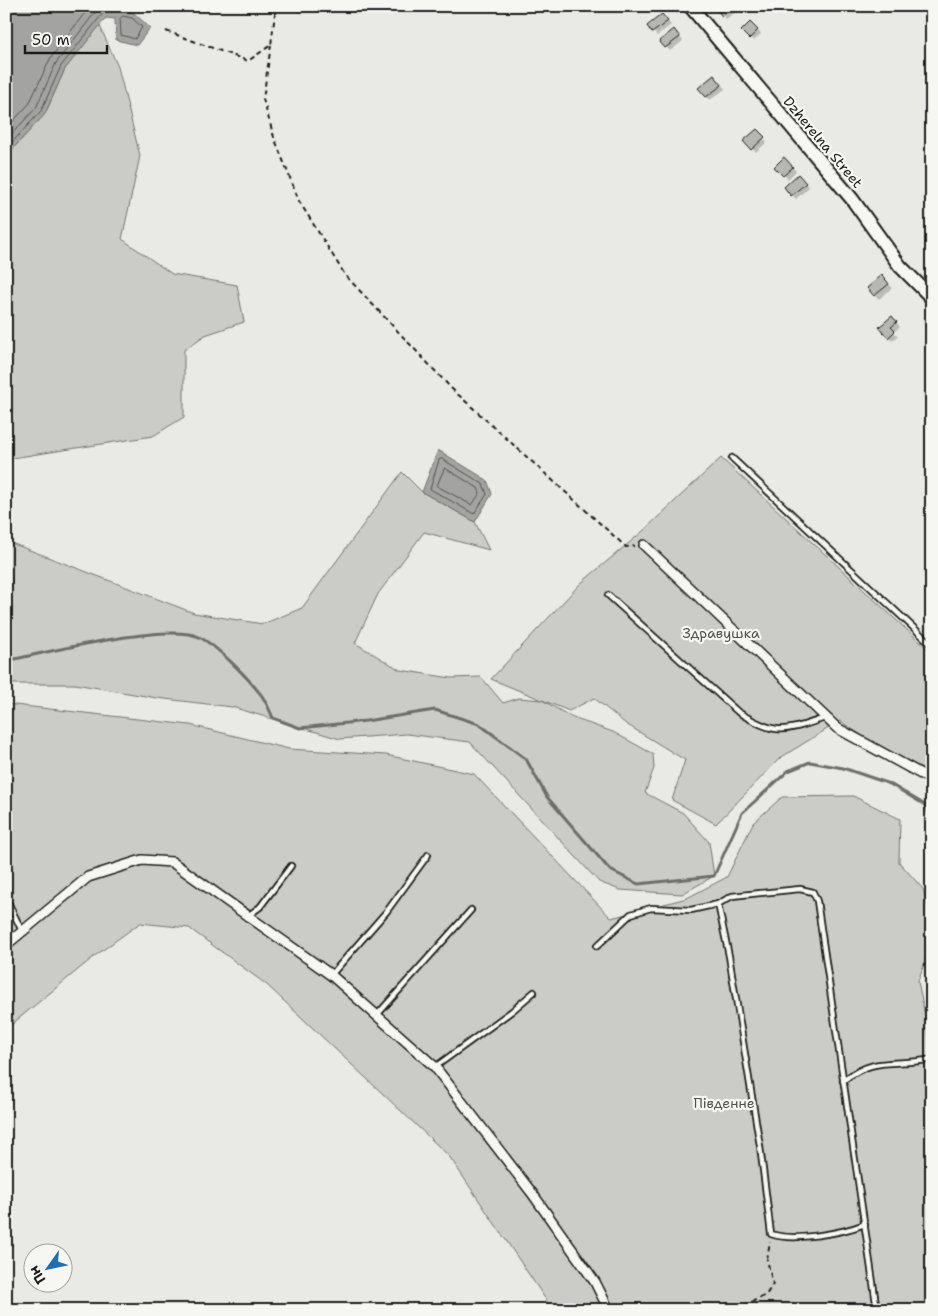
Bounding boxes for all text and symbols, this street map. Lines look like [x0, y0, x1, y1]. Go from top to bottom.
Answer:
scale bar [25, 22, 108, 54]
text: 50 m [32, 30, 70, 50]
street label: Dzherelna Street [779, 92, 867, 192]
park label: Здравушка [682, 624, 760, 642]
park label: Південне [693, 1094, 755, 1112]
north arrow [22, 1244, 72, 1294]
text: Пн [25, 1262, 50, 1288]

